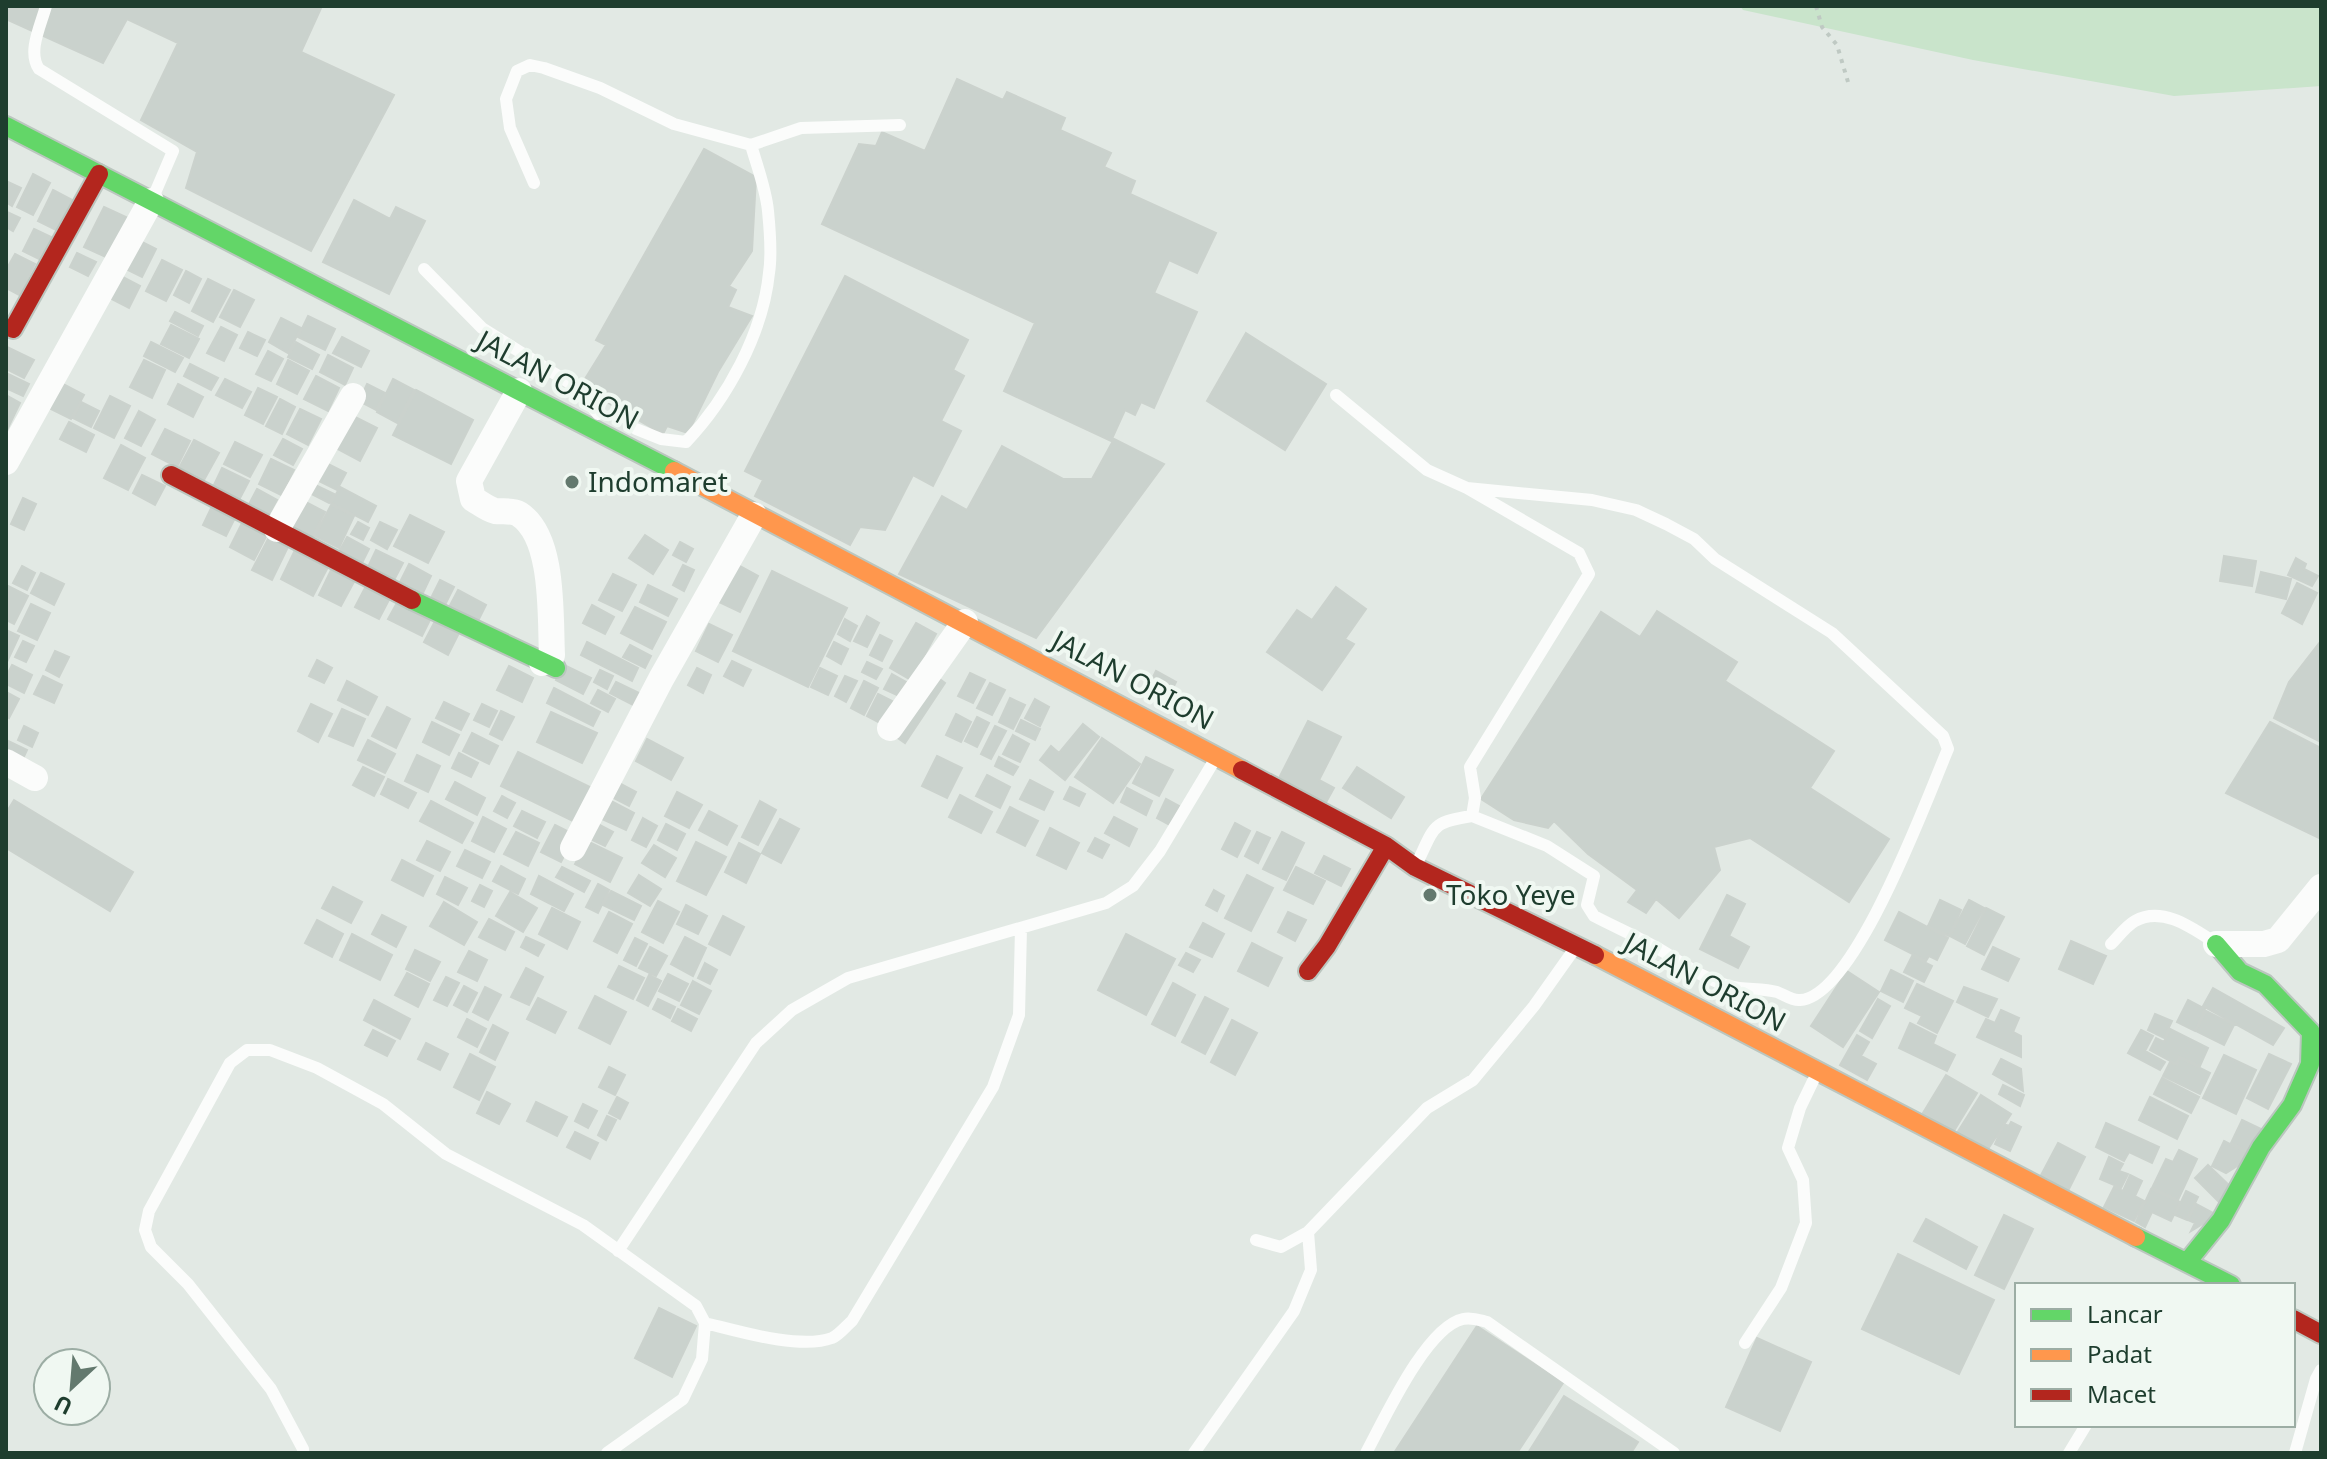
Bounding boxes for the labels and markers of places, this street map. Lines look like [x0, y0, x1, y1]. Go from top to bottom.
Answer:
place label: Indomaret [588, 462, 728, 500]
marker: Indomaret [563, 473, 581, 491]
place label: Toko Yeye [1446, 875, 1575, 913]
marker: Toko Yeye [1421, 886, 1439, 904]

